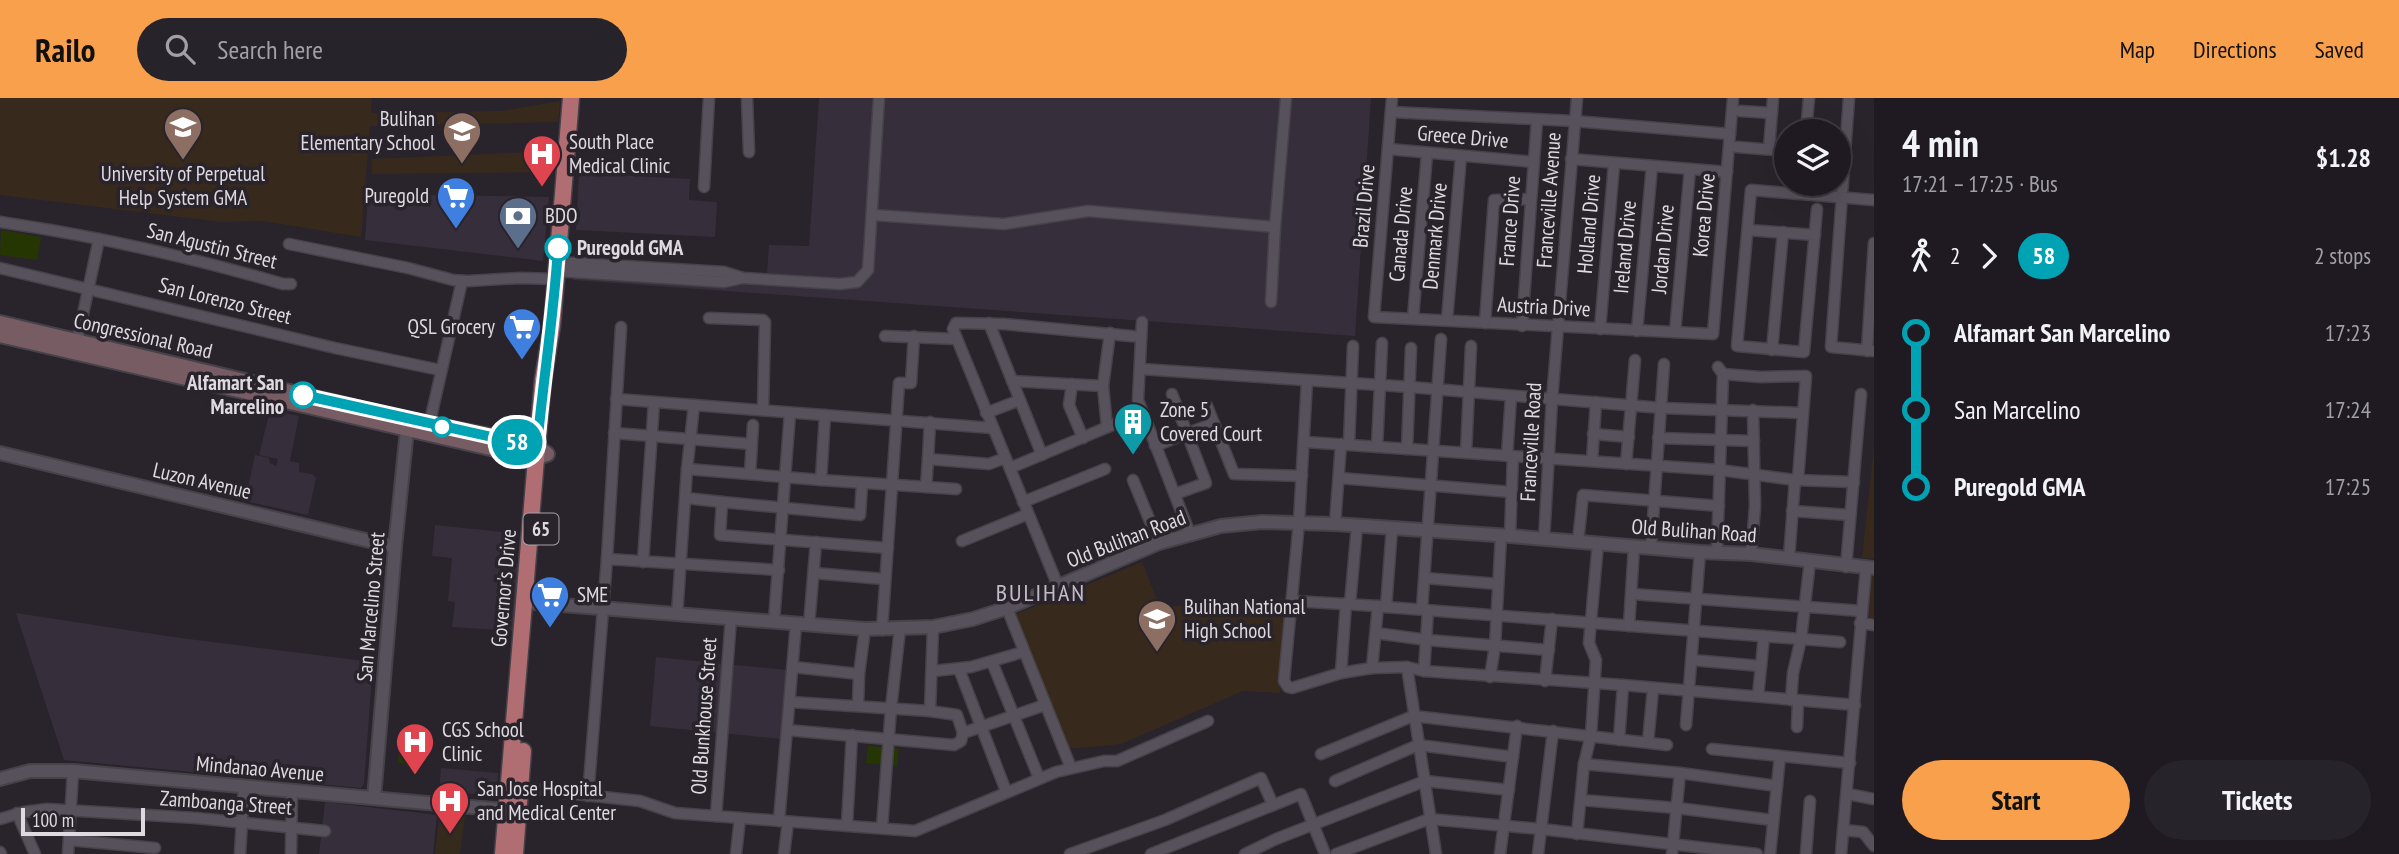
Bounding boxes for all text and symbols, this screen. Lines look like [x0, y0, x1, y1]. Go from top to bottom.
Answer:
search box [137, 18, 627, 81]
text: Railo [35, 28, 95, 71]
icon: search [161, 30, 199, 68]
text: Search here [217, 33, 323, 66]
text: Map [2120, 34, 2155, 65]
text: Directions [2193, 34, 2277, 65]
text: Saved [2315, 34, 2364, 65]
place label: Bulihan Elementary School [300, 105, 435, 156]
school or university icon: University of Perpetual Help System GMA [162, 106, 204, 161]
school or university icon: Bulihan Elementary School [441, 110, 483, 165]
text: 4 min [1902, 118, 1979, 167]
street label: Greece Drive [1416, 119, 1510, 154]
map controls [1774, 119, 1851, 196]
button: layers [1774, 119, 1851, 196]
place label: South Place Medical Clinic [569, 128, 671, 179]
street label: Franceville Avenue [1530, 131, 1567, 269]
hospital icon: South Place Medical Clinic [521, 133, 563, 188]
text: $1.28 [2316, 141, 2371, 174]
place label: University of Perpetual Help System GMA [101, 160, 265, 211]
street label: Brazil Drive [1346, 163, 1381, 249]
text: 17:21 – 17:25 · Bus [1902, 169, 2058, 198]
street label: Korea Drive [1686, 172, 1721, 258]
street label: Holland Drive [1571, 173, 1606, 275]
supermarket icon: Puregold [435, 175, 477, 230]
street label: France Drive [1493, 175, 1526, 267]
street label: Denmark Drive [1416, 181, 1453, 290]
place label: Puregold [365, 182, 429, 209]
street label: Canada Drive [1383, 185, 1418, 283]
bank icon: BDO [497, 195, 539, 250]
street label: Ireland Drive [1607, 199, 1642, 295]
place label: BDO [545, 202, 577, 229]
street label: Jordan Drive [1645, 203, 1680, 296]
street label: San Agustin Street [144, 216, 280, 275]
place label: Puregold GMA [577, 234, 684, 261]
marker: Puregold GMA [545, 235, 571, 261]
icon: walk [1902, 237, 1940, 275]
icon: forward [1970, 237, 2008, 275]
text: 58 [2032, 240, 2055, 271]
text: 2 [1950, 241, 1960, 270]
text: 2 stops [2314, 241, 2371, 270]
street label: San Lorenzo Street [156, 271, 295, 330]
street label: Austria Drive [1497, 291, 1591, 322]
street label: Congressional Road [71, 306, 215, 365]
supermarket icon: QSL Grocery [501, 306, 543, 361]
place label: QSL Grocery [407, 313, 495, 340]
text: Alfamart San Marcelino [1954, 316, 2170, 349]
text: 17:23 [2325, 318, 2371, 347]
place label: Alfamart San Marcelino [186, 369, 284, 420]
marker: Alfamart San Marcelino [290, 382, 316, 408]
street label: Franceville Road [1514, 382, 1547, 502]
text: San Marcelino [1954, 393, 2080, 426]
text: 17:24 [2325, 395, 2371, 424]
place label: Zone 5 Covered Court [1160, 396, 1262, 447]
building icon: Zone 5 Covered Court [1112, 401, 1154, 456]
unlabelled marker [432, 417, 452, 437]
line badge: 58 [486, 419, 548, 465]
text: 58 [506, 426, 528, 457]
street label: Luzon Avenue [150, 456, 254, 505]
text: Puregold GMA [1954, 470, 2085, 503]
text: 17:25 [2325, 472, 2371, 501]
street label: Old Bulihan Road [1062, 503, 1189, 574]
street label: Old Bulihan Road [1630, 513, 1758, 548]
road number: 65 [524, 514, 558, 544]
street label: Governor's Drive [485, 528, 522, 648]
street label: San Marcelino Street [351, 531, 391, 683]
supermarket icon: SME [529, 574, 571, 629]
district label: BULIHAN [996, 577, 1086, 608]
place label: SME [577, 581, 608, 608]
place label: Bulihan National High School [1184, 593, 1305, 644]
school or university icon: Bulihan National High School [1136, 598, 1178, 653]
street label: Old Bunkhouse Street [685, 636, 722, 795]
place label: CGS School Clinic [442, 716, 524, 767]
hospital icon: CGS School Clinic [394, 721, 436, 776]
street label: Mindanao Avenue [195, 749, 325, 788]
button: Start [1902, 760, 2130, 840]
button: Tickets [2144, 760, 2371, 840]
place label: San Jose Hospital and Medical Center [477, 775, 616, 826]
hospital icon: San Jose Hospital and Medical Center [429, 780, 471, 835]
street label: Zamboanga Street [159, 784, 293, 821]
scale bar [21, 805, 145, 837]
text: 100 m [32, 808, 74, 832]

